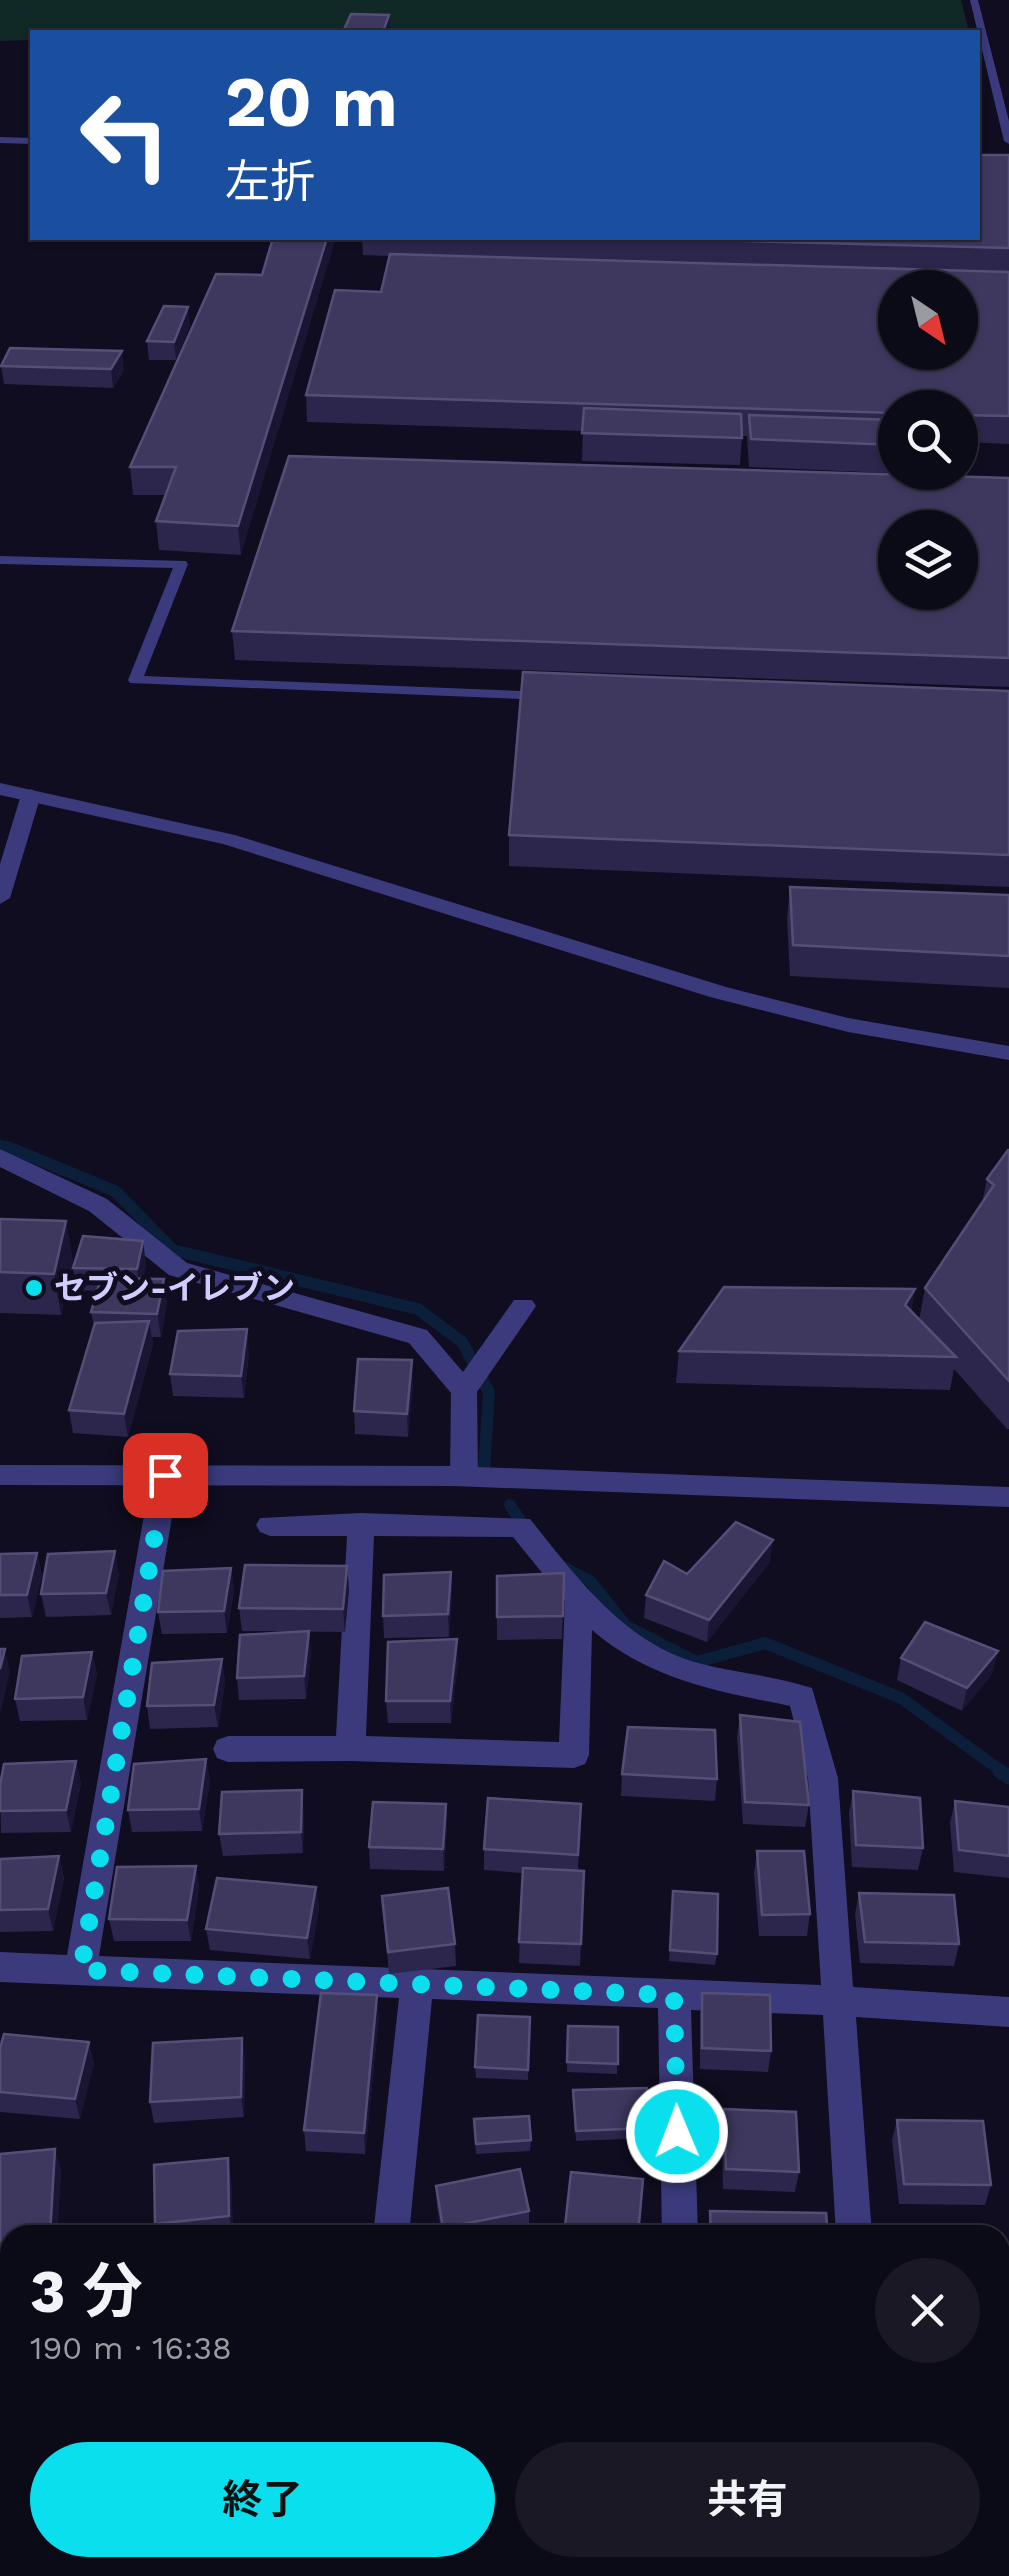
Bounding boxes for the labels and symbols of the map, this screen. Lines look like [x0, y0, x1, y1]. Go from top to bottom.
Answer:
north arrow [878, 270, 978, 370]
place label: セブン-イレブン [54, 1269, 295, 1307]
marker: セブン-イレブン [23, 1277, 45, 1299]
pin [123, 1433, 208, 1518]
position arrow [625, 2080, 729, 2184]

